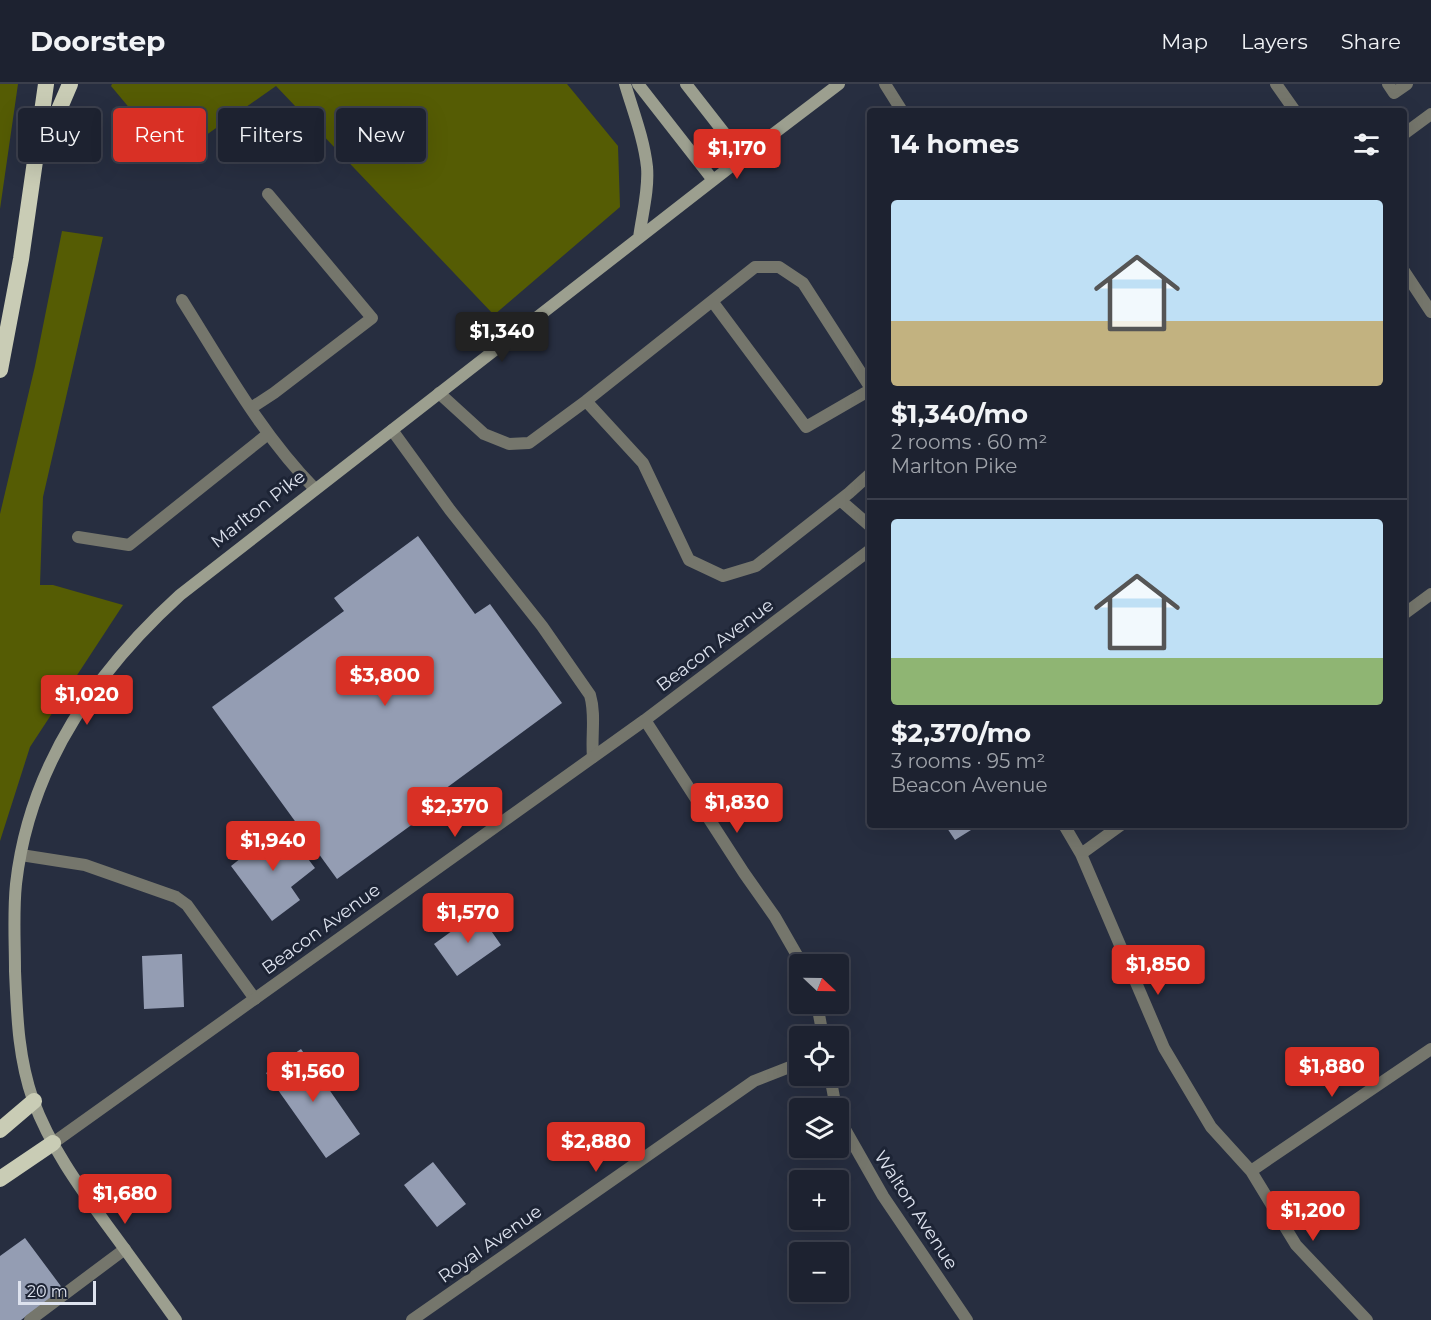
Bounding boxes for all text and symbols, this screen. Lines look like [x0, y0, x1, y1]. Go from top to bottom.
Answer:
text: Doorstep [30, 24, 165, 58]
text: Map [1161, 29, 1208, 54]
text: Layers [1241, 29, 1308, 54]
text: Share [1341, 29, 1401, 54]
chip: Buy [18, 108, 101, 162]
chip: Rent [113, 108, 206, 162]
chip: Filters [218, 108, 324, 162]
chip: New [336, 108, 426, 162]
text: 14 homes [891, 128, 1019, 160]
icon: filters [1350, 128, 1383, 161]
pin: $1,170 [688, 129, 786, 180]
text: $1,170 [708, 136, 766, 160]
icon: home [1083, 239, 1191, 347]
pin: $1,340 [453, 312, 551, 363]
text: $1,340 [469, 319, 535, 343]
text: $1,340/mo [891, 398, 1028, 430]
text: 2 rooms · 60 m² [891, 430, 1047, 454]
text: Marlton Pike [891, 454, 1017, 478]
street label: Marlton Pike [206, 465, 310, 553]
icon: home [1083, 558, 1191, 666]
street label: Beacon Avenue [652, 594, 778, 696]
pin: $3,800 [336, 656, 434, 707]
text: $3,800 [350, 663, 420, 687]
pin: $1,020 [38, 675, 136, 726]
text: $1,020 [55, 682, 119, 706]
text: $2,370/mo [891, 717, 1031, 749]
text: 3 rooms · 95 m² [891, 749, 1045, 773]
text: Beacon Avenue [891, 773, 1048, 797]
pin: $1,830 [688, 783, 786, 834]
pin: $2,370 [406, 787, 504, 838]
text: $1,830 [705, 790, 769, 814]
text: $2,370 [421, 794, 489, 818]
pin: $1,940 [224, 821, 322, 872]
text: $1,940 [240, 828, 306, 852]
street label: Beacon Avenue [258, 879, 385, 979]
pin: $1,570 [419, 893, 517, 944]
text: $1,570 [437, 900, 499, 924]
pin: $1,850 [1109, 945, 1207, 996]
text: $1,850 [1126, 952, 1190, 976]
north arrow [789, 954, 849, 1014]
map controls [789, 954, 849, 1302]
button: locate [789, 1026, 849, 1086]
pin: $1,880 [1283, 1047, 1381, 1098]
pin: $1,560 [264, 1052, 362, 1103]
text: $1,880 [1299, 1054, 1365, 1078]
text: $1,560 [281, 1059, 345, 1083]
button: layers [789, 1098, 849, 1158]
pin: $2,880 [547, 1122, 645, 1173]
text: $2,880 [561, 1129, 631, 1153]
street label: Walton Avenue [869, 1146, 963, 1274]
button: + [789, 1170, 849, 1230]
pin: $1,680 [76, 1174, 174, 1225]
text: $1,680 [93, 1181, 157, 1205]
pin: $1,200 [1264, 1191, 1362, 1242]
text: $1,200 [1281, 1198, 1345, 1222]
street label: Royal Avenue [434, 1200, 546, 1288]
button: − [789, 1242, 849, 1302]
scale bar [18, 1278, 96, 1306]
text: 20 m [27, 1282, 68, 1301]

